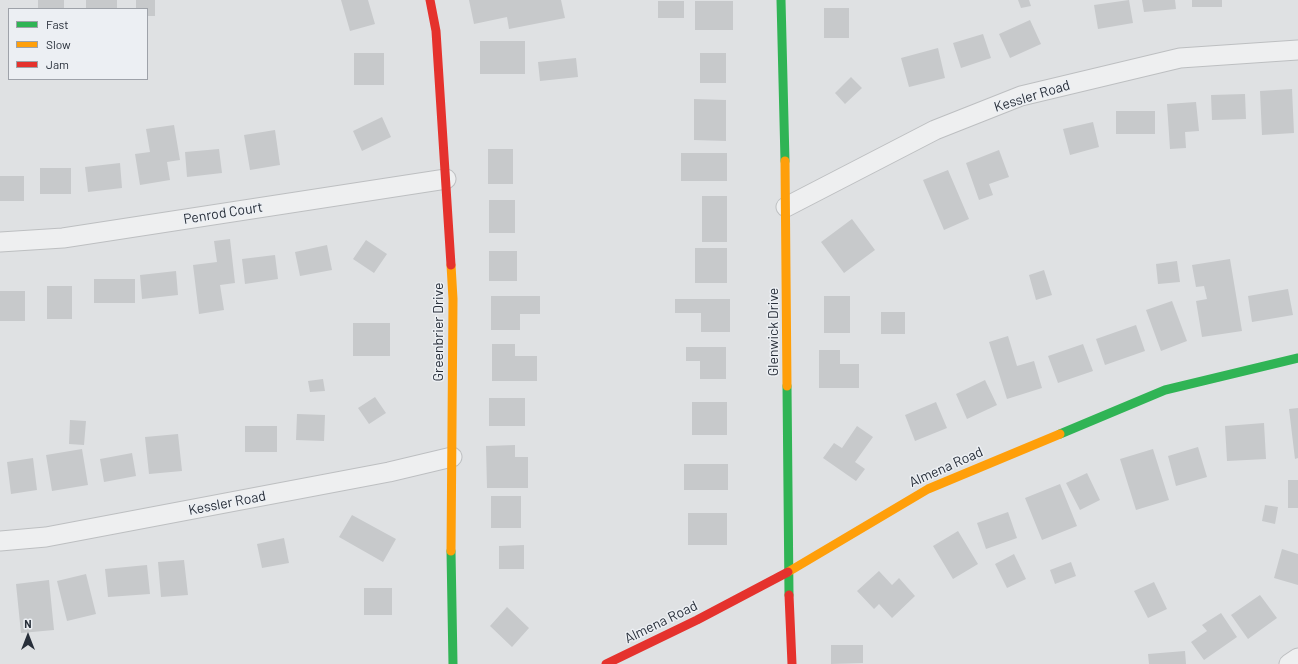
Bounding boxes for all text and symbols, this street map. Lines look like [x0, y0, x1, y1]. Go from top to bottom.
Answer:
legend [8, 8, 148, 80]
text: Fast [46, 17, 69, 31]
text: Slow [46, 37, 71, 51]
text: Jam [46, 57, 69, 71]
street label: Kessler Road [992, 76, 1072, 116]
street label: Penrod Court [182, 198, 264, 228]
street label: Greenbrier Drive [430, 283, 446, 381]
street label: Glenwick Drive [765, 288, 781, 376]
street label: Almena Road [906, 443, 986, 491]
street label: Kessler Road [187, 487, 267, 519]
street label: Almena Road [622, 597, 700, 647]
north arrow [8, 616, 48, 656]
text: N [24, 617, 32, 630]

